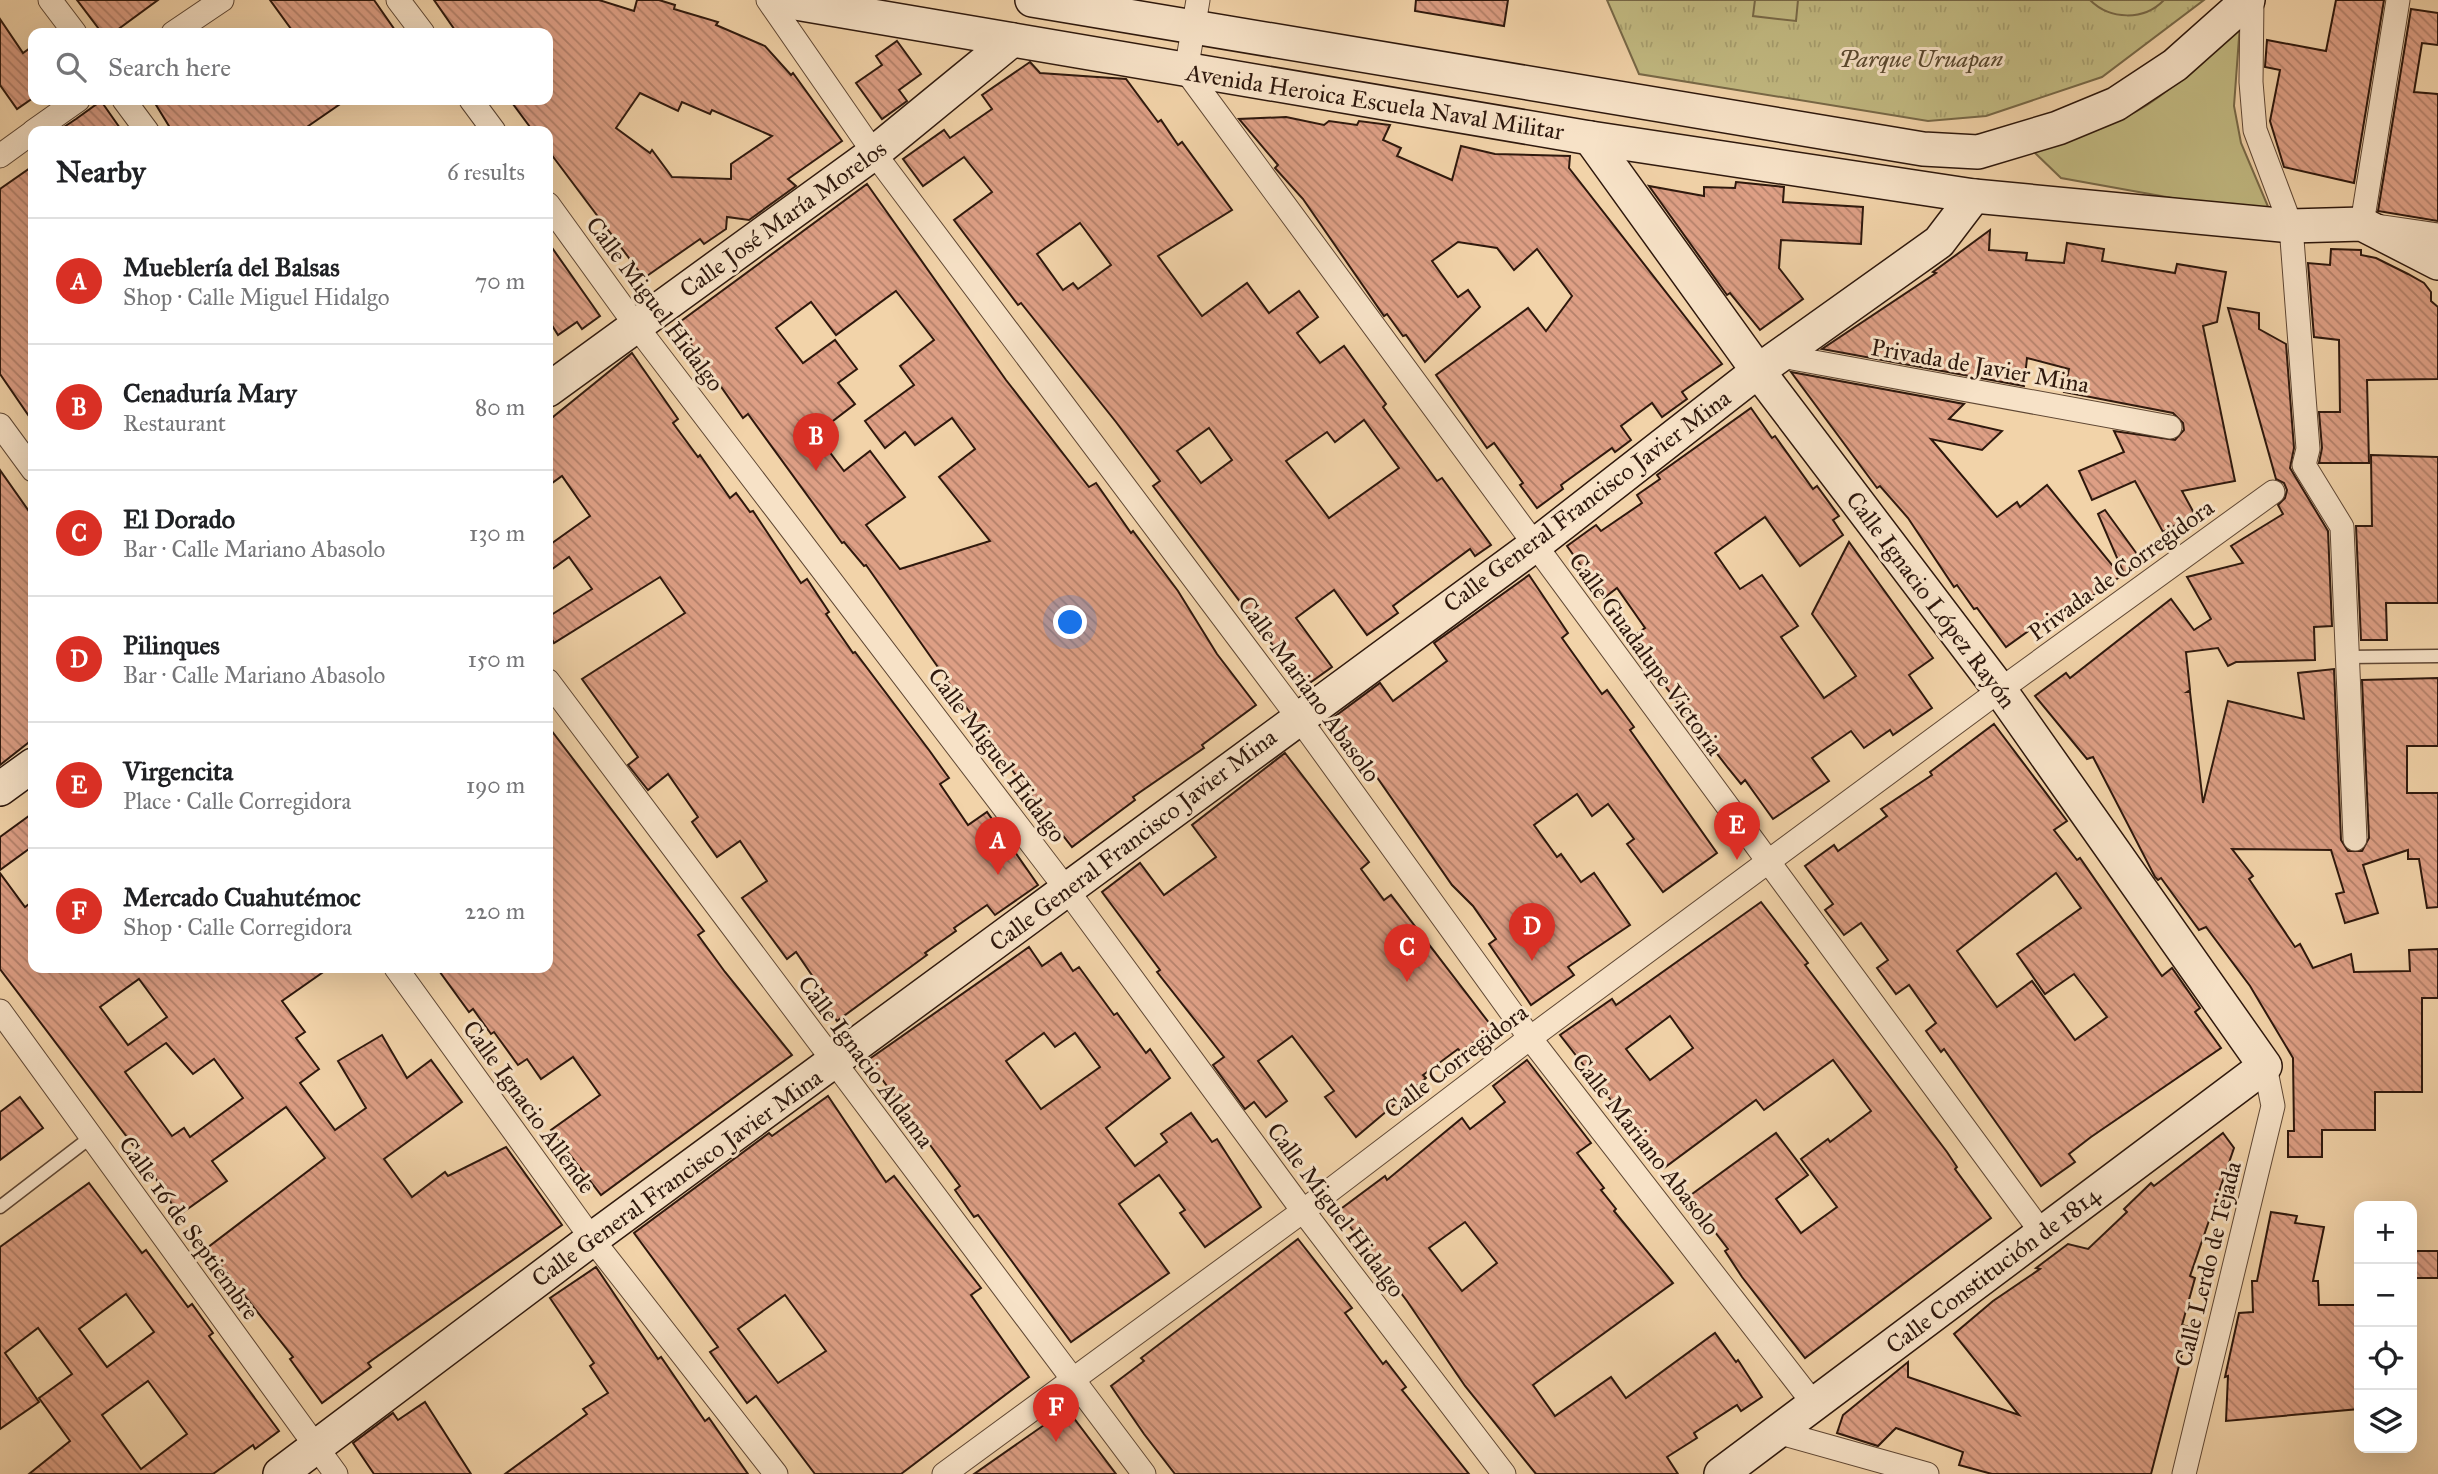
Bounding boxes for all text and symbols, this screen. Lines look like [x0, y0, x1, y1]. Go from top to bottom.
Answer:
search box [28, 28, 553, 105]
park label: Parque Uruapan [1839, 44, 2003, 74]
icon: search [52, 48, 90, 86]
text: Search here [108, 51, 231, 83]
street label: Avenida Heroica Escuela Naval Militar [1183, 57, 1566, 147]
street label: Calle José María Morelos [674, 134, 892, 304]
text: Nearby [56, 154, 146, 190]
text: 6 results [447, 158, 525, 186]
street label: Calle Miguel Hidalgo [579, 211, 731, 397]
text: Mueblería del Balsas [123, 251, 340, 283]
text: A [71, 267, 87, 295]
text: 70 m [475, 267, 525, 295]
text: Shop · Calle Miguel Hidalgo [123, 283, 390, 311]
street label: Privada de Javier Mina [1869, 332, 2092, 400]
text: Cenaduría Mary [123, 377, 297, 409]
street label: Calle General Francisco Javier Mina [1437, 383, 1737, 619]
text: B [71, 393, 87, 421]
text: 80 m [475, 393, 525, 421]
text: Restaurant [123, 409, 226, 437]
pin: B [793, 413, 839, 471]
street label: Calle Ignacio López Rayón [1839, 485, 2023, 715]
street label: Privada de Corregidora [2022, 492, 2221, 648]
text: El Dorado [123, 503, 235, 535]
text: C [71, 519, 87, 547]
text: 130 m [469, 519, 525, 547]
text: Bar · Calle Mariano Abasolo [123, 535, 385, 563]
street label: Calle Guadalupe Victoria [1562, 547, 1730, 762]
street label: Calle Mariano Abasolo [1231, 590, 1387, 788]
your location [1053, 605, 1087, 639]
text: Pilinques [123, 629, 220, 661]
text: D [70, 645, 88, 673]
text: 150 m [468, 645, 525, 673]
text: Bar · Calle Mariano Abasolo [123, 661, 385, 689]
street label: Calle Miguel Hidalgo [921, 662, 1073, 848]
street label: Calle General Francisco Javier Mina [983, 722, 1283, 958]
text: Virgencita [123, 755, 233, 787]
text: E [71, 771, 87, 799]
text: 190 m [466, 771, 525, 799]
text: Place · Calle Corregidora [123, 787, 351, 815]
pin: E [1714, 802, 1760, 860]
pin: A [975, 817, 1021, 875]
text: Mercado Cuahutémoc [123, 881, 361, 913]
text: F [71, 897, 87, 925]
text: 220 m [465, 897, 525, 925]
pin: D [1509, 903, 1555, 961]
text: Shop · Calle Corregidora [123, 913, 352, 941]
pin: C [1384, 924, 1430, 982]
street label: Calle Ignacio Aldama [791, 970, 941, 1155]
street label: Calle Corregidora [1378, 997, 1534, 1125]
street label: Calle Ignacio Allende [456, 1014, 602, 1200]
street label: Calle Mariano Abasolo [1565, 1047, 1727, 1241]
street label: Calle General Francisco Javier Mina [526, 1062, 829, 1294]
street label: Calle Miguel Hidalgo [1260, 1117, 1412, 1303]
street label: Calle 16 de Septiembre [112, 1130, 266, 1326]
street label: Calle Lerdo de Tejada [2168, 1157, 2248, 1370]
street label: Calle Constitución de 1814 [1880, 1179, 2107, 1360]
map controls [2354, 1201, 2417, 1453]
button: + [2354, 1201, 2417, 1264]
button: − [2354, 1264, 2417, 1327]
button: locate [2354, 1327, 2417, 1390]
pin: F [1033, 1384, 1079, 1442]
button: layers [2354, 1390, 2417, 1453]

